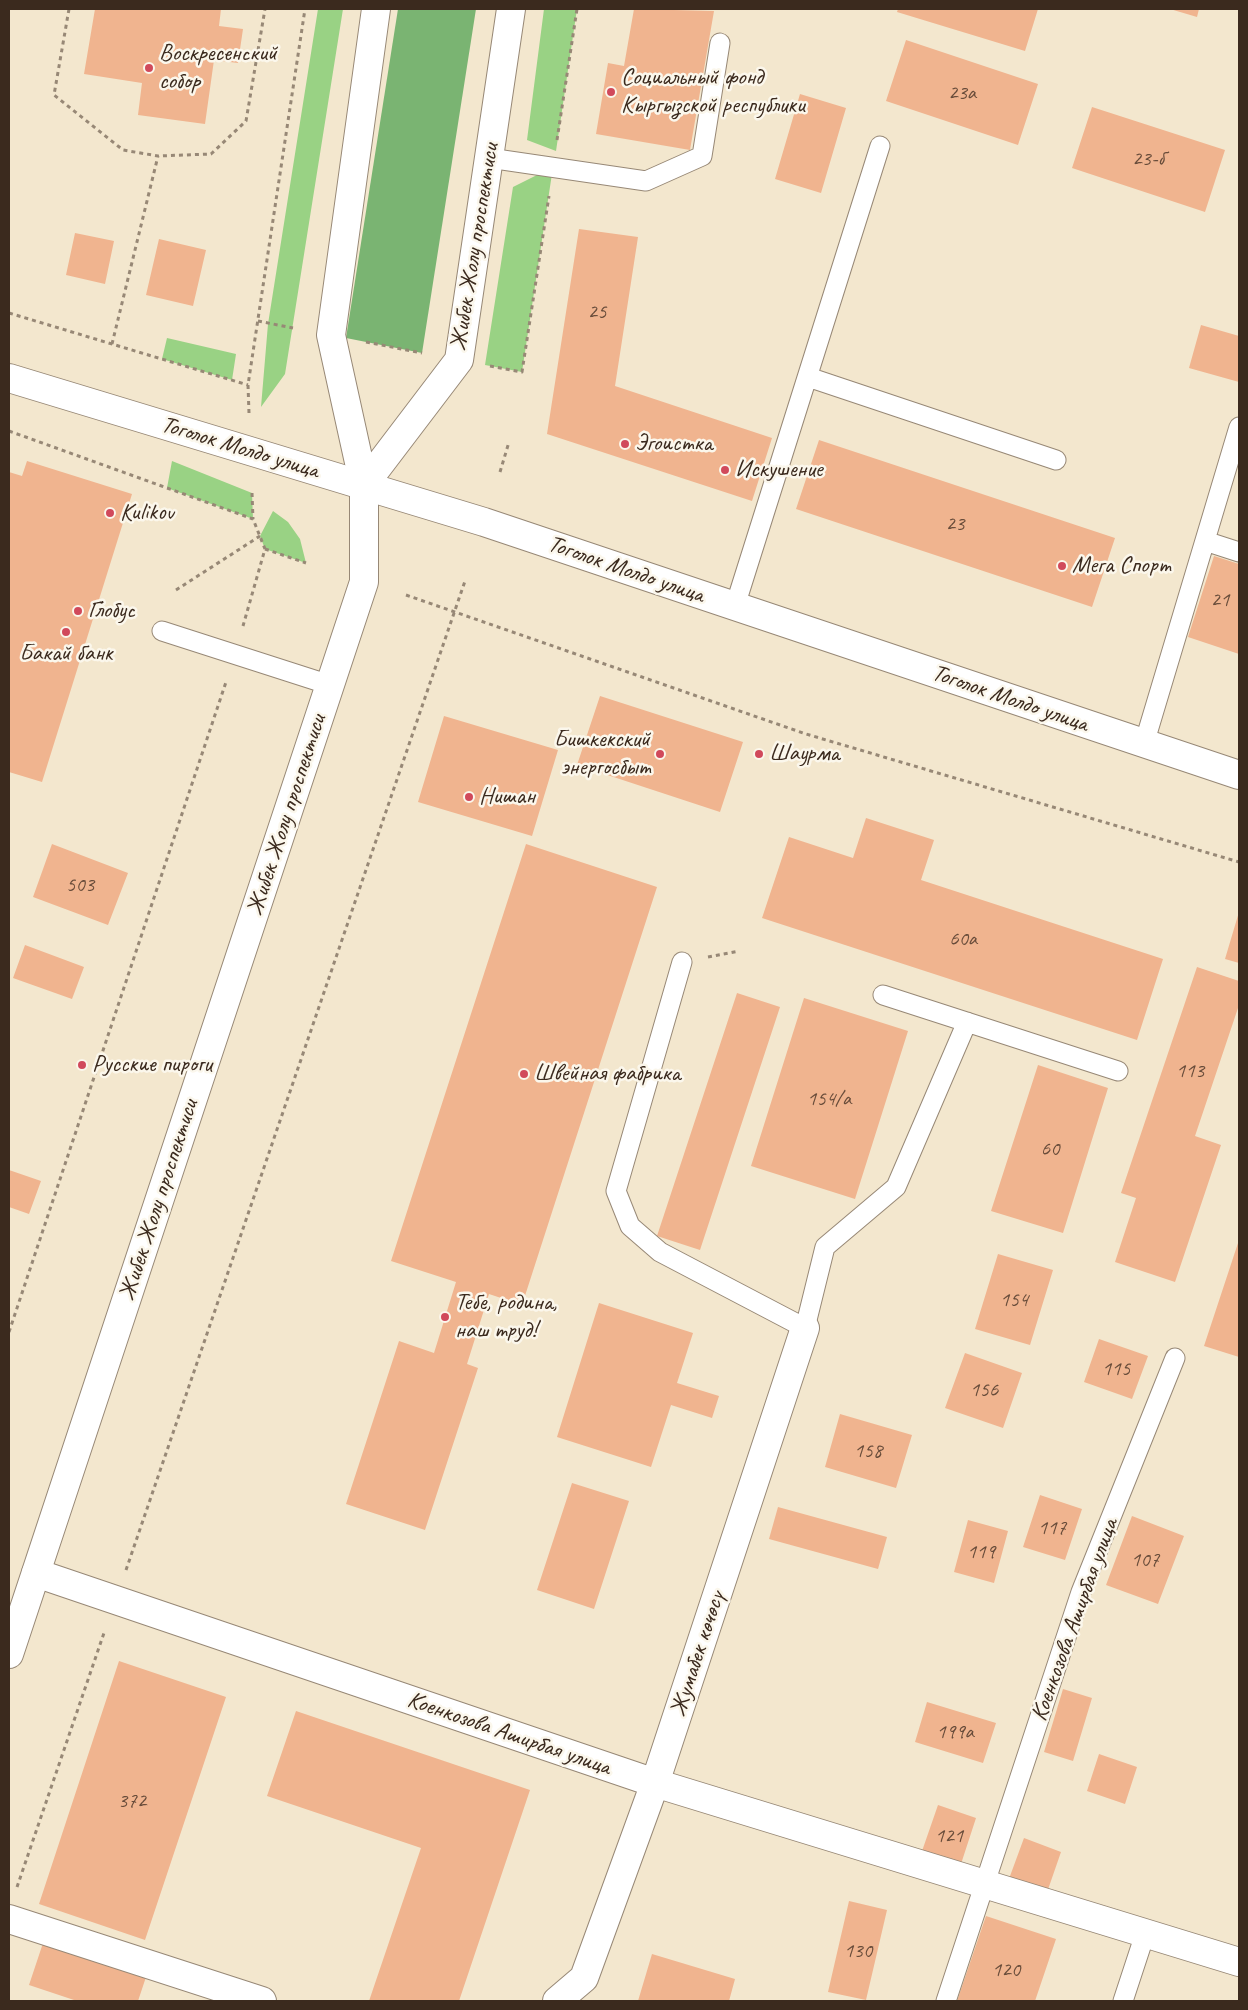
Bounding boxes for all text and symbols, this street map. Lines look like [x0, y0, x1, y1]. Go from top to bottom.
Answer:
place label: Воскресенский собор [159, 40, 277, 96]
marker: Воскресенский собор [143, 62, 155, 74]
place label: Социальный фонд Кыргызской республики [621, 64, 805, 120]
house number: 23а [948, 80, 976, 106]
marker: Социальный фонд Кыргызской республики [605, 86, 617, 98]
street label: Жибек Жолу проспектиси [444, 141, 506, 353]
house number: 23-б [1132, 146, 1164, 172]
house number: 25 [588, 299, 606, 325]
street label: Тоголок Молдо улица [158, 410, 322, 486]
place label: Эгоистка [635, 430, 712, 458]
marker: Эгоистка [619, 438, 631, 450]
place label: Искушение [735, 456, 823, 484]
marker: Искушение [719, 464, 731, 476]
place label: Kulikov [120, 499, 173, 527]
marker: Kulikov [104, 507, 116, 519]
house number: 23 [946, 511, 964, 537]
street label: Тоголок Молдо улица [544, 530, 708, 610]
place label: Мега Спорт [1072, 552, 1171, 580]
marker: Мега Спорт [1056, 560, 1068, 572]
house number: 21 [1211, 587, 1229, 613]
place label: Глобус [88, 597, 135, 625]
marker: Глобус [72, 605, 84, 617]
marker: Бакай банк [60, 626, 72, 638]
place label: Бакай банк [19, 640, 113, 668]
street label: Тоголок Молдо улица [928, 659, 1092, 739]
street label: Жибек Жолу проспектиси [241, 711, 333, 919]
place label: Бишкекский энергосбыт [554, 726, 650, 782]
place label: Шаурма [769, 740, 839, 768]
marker: Бишкекский энергосбыт [654, 748, 666, 760]
marker: Шаурма [753, 748, 765, 760]
place label: Нишан [479, 783, 535, 811]
marker: Нишан [463, 791, 475, 803]
house number: 503 [66, 872, 94, 898]
house number: 60а [949, 926, 977, 952]
place label: Русские пироги [92, 1051, 212, 1079]
house number: 113 [1176, 1058, 1204, 1084]
marker: Русские пироги [76, 1059, 88, 1071]
place label: Швейная фабрика [534, 1060, 680, 1088]
marker: Швейная фабрика [518, 1068, 530, 1080]
house number: 154/а [807, 1086, 851, 1112]
street label: Жибек Жолу проспектиси [113, 1096, 205, 1304]
house number: 60 [1041, 1136, 1059, 1162]
house number: 154 [1000, 1287, 1028, 1313]
place label: Тебе, родина, наш труд! [455, 1289, 557, 1345]
marker: Тебе, родина, наш труд! [439, 1311, 451, 1323]
house number: 115 [1102, 1356, 1130, 1382]
house number: 156 [970, 1377, 998, 1403]
house number: 158 [854, 1438, 882, 1464]
street label: Коенкозова Аширбая улица [1025, 1515, 1125, 1725]
house number: 117 [1038, 1515, 1066, 1541]
house number: 119 [967, 1539, 995, 1565]
house number: 107 [1131, 1547, 1159, 1573]
street label: Жумабек көчөсү [664, 1588, 732, 1720]
street label: Коенкозова Аширбая улица [404, 1686, 614, 1782]
house number: 199а [936, 1719, 974, 1745]
house number: 372 [118, 1788, 146, 1814]
house number: 121 [935, 1823, 963, 1849]
house number: 130 [844, 1938, 872, 1964]
house number: 120 [992, 1957, 1020, 1983]

